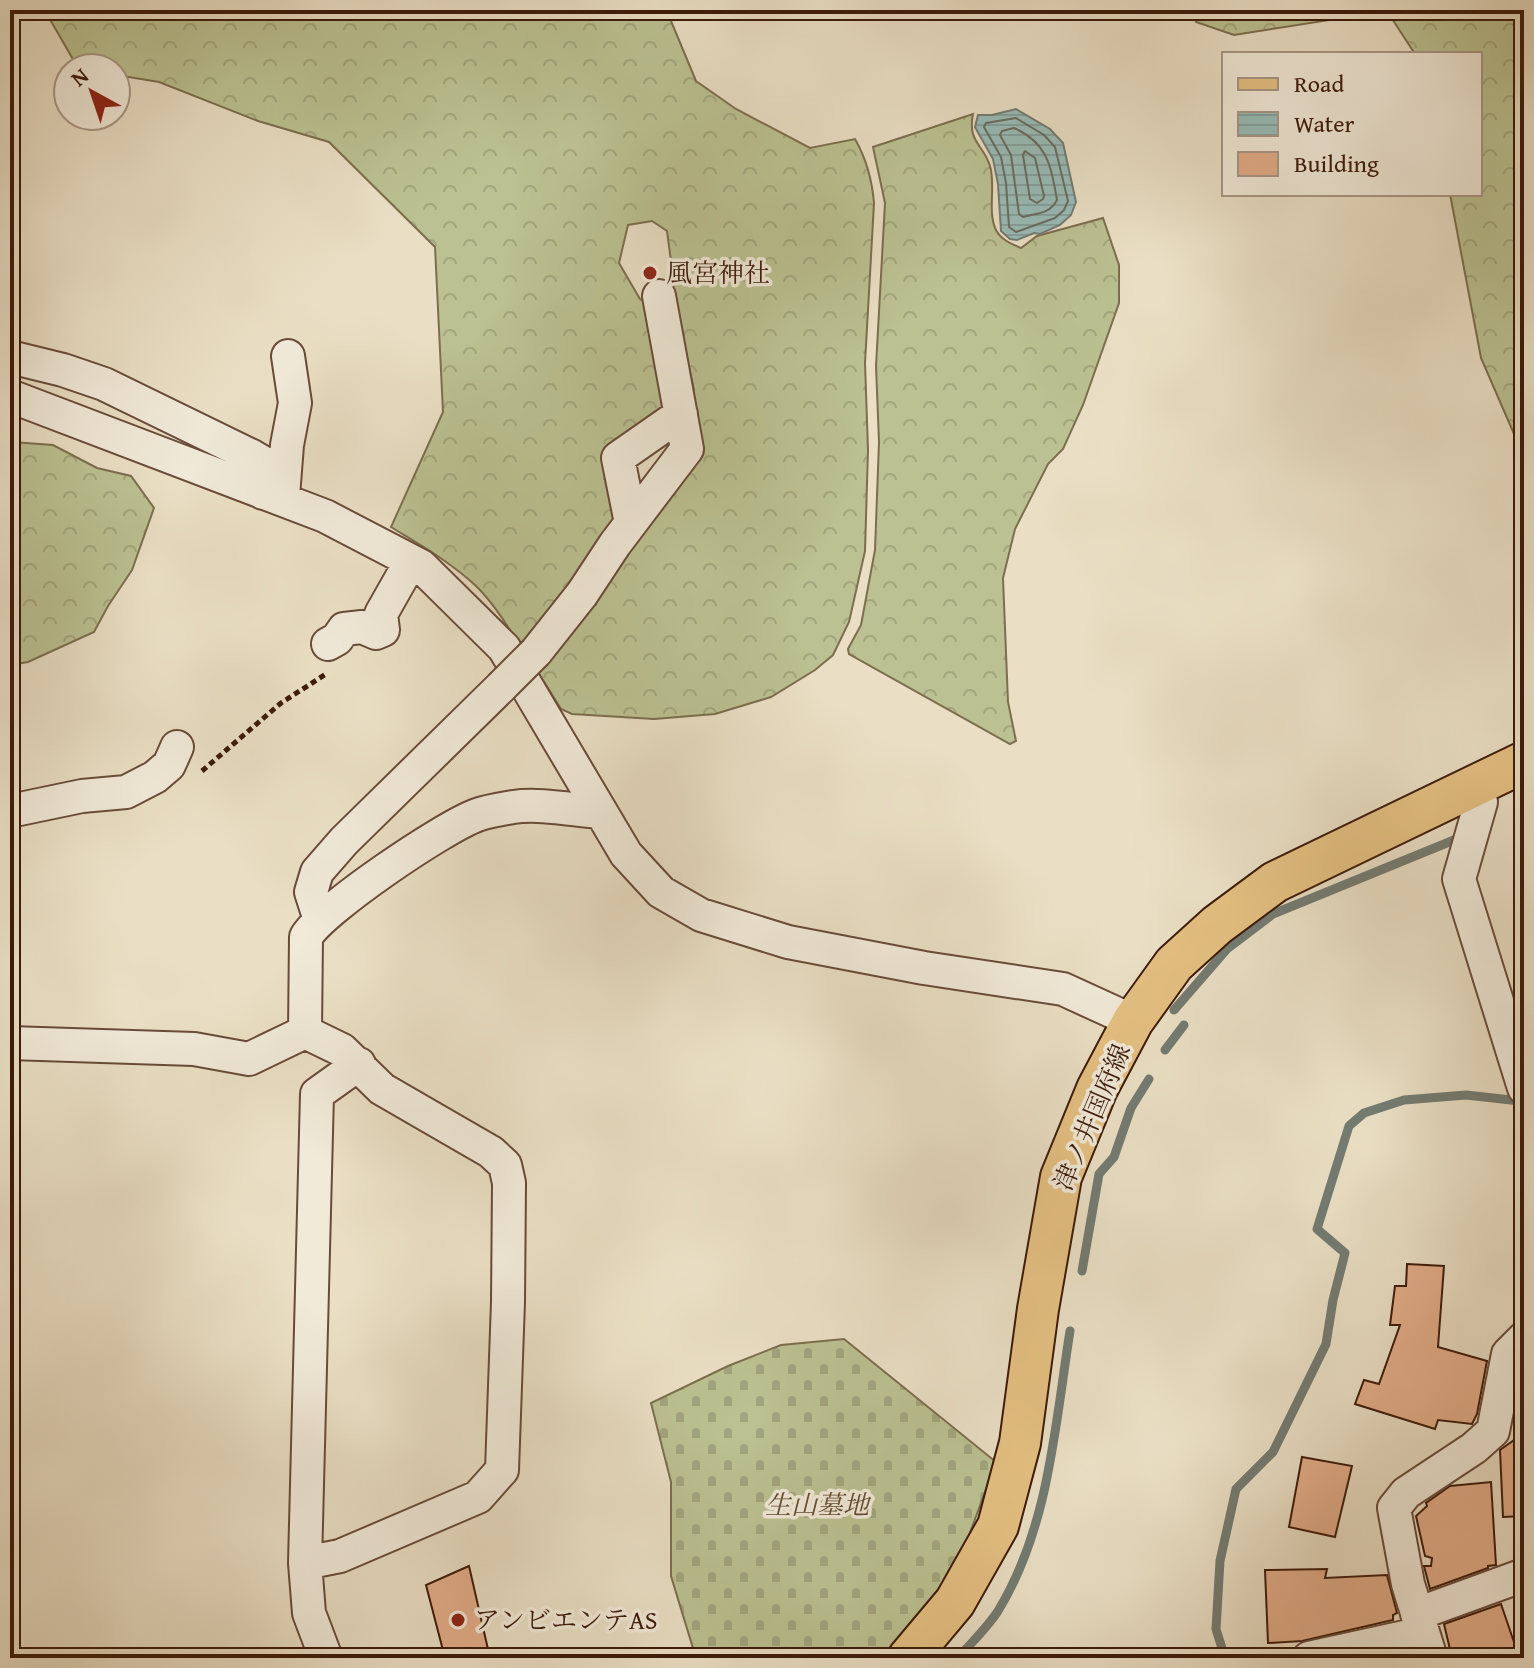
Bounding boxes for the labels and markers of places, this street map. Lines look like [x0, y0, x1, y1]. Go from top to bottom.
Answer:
place label: 風宮神社 [666, 253, 770, 292]
marker: 風宮神社 [641, 264, 659, 282]
place label: アンビエンテAS [474, 1600, 657, 1639]
marker: アンビエンテAS [449, 1611, 467, 1629]

